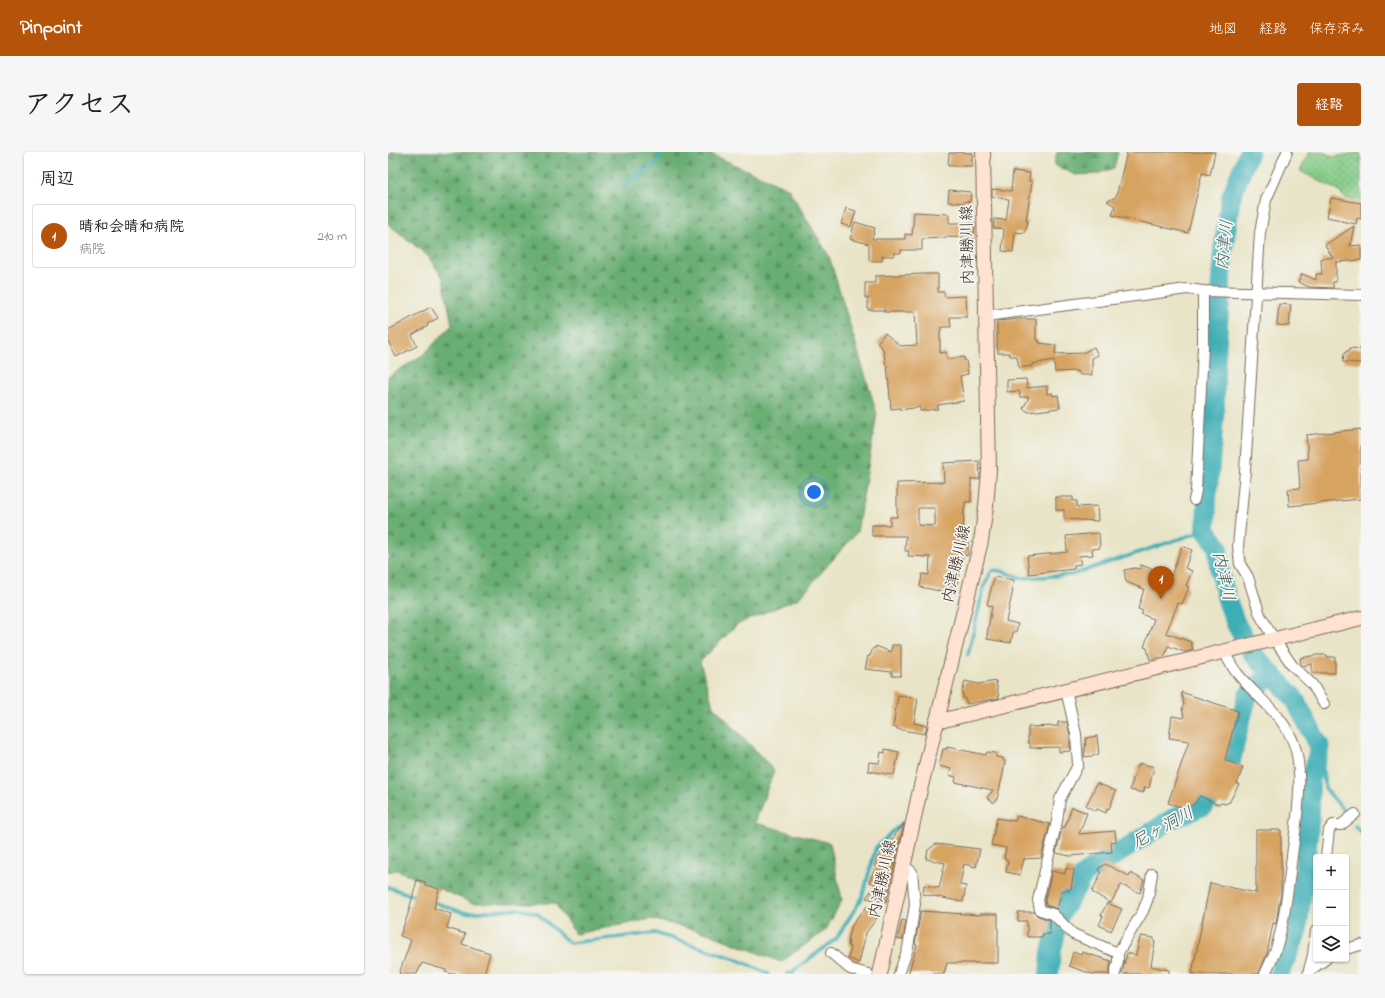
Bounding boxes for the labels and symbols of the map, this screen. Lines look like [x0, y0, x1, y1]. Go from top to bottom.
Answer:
street label: 内津勝川線 [955, 205, 981, 285]
water label: 内津川 [1210, 218, 1240, 272]
your location [804, 482, 824, 502]
street label: 内津勝川線 [936, 522, 978, 606]
water label: 内津川 [1205, 548, 1241, 604]
pin: 1 [1148, 566, 1174, 599]
water label: 尼ヶ洞川 [1127, 801, 1199, 855]
street label: 内津勝川線 [863, 837, 903, 921]

